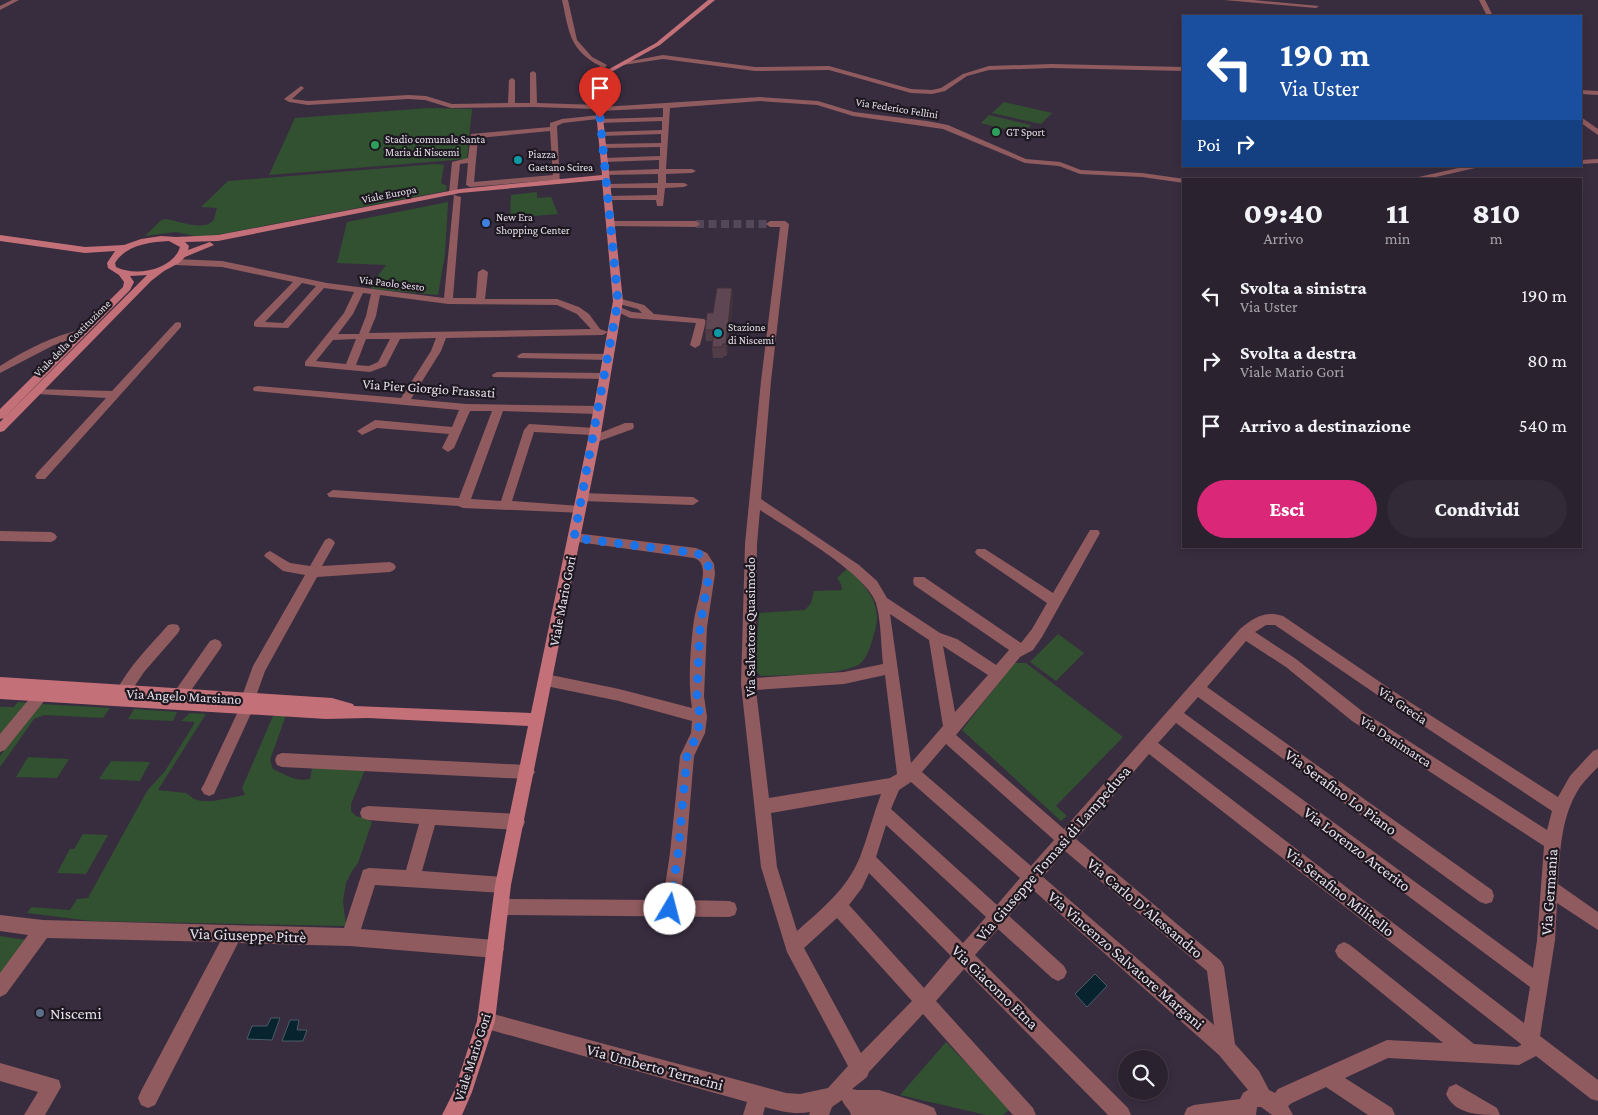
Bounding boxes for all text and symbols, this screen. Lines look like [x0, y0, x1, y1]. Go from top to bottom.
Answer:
icon: left [1197, 35, 1262, 100]
text: 190 m [1280, 35, 1370, 74]
pin [579, 67, 621, 118]
icon: arrive [586, 74, 614, 102]
text: Via Uster [1280, 76, 1359, 101]
street label: Via Federico Fellini [855, 96, 939, 120]
marker: GT Sport [990, 126, 1002, 138]
place label: GT Sport [1006, 126, 1045, 139]
icon: right [1231, 130, 1259, 158]
place label: Stadio comunale Santa Maria di Niscemi [385, 133, 485, 158]
text: Poi [1197, 134, 1221, 155]
marker: Stadio comunale Santa Maria di Niscemi [369, 139, 381, 151]
place label: Piazza Gaetano Scirea [528, 148, 593, 173]
marker: Piazza Gaetano Scirea [512, 154, 524, 166]
street label: Viale Europa [361, 183, 418, 206]
text: 09:40 [1244, 196, 1323, 229]
text: 11 [1386, 196, 1409, 229]
text: 810 [1472, 196, 1520, 229]
place label: New Era Shopping Center [496, 211, 570, 237]
marker: New Era Shopping Center [480, 217, 492, 229]
text: Arrivo [1263, 230, 1303, 247]
text: min [1385, 230, 1410, 247]
text: m [1490, 230, 1503, 247]
street label: Via Paolo Sesto [359, 273, 426, 293]
text: Svolta a sinistra [1240, 277, 1367, 298]
icon: left [1197, 282, 1225, 310]
text: 190 m [1521, 285, 1567, 306]
street label: Viale della Costituzione [31, 297, 113, 379]
text: Via Uster [1240, 298, 1298, 315]
place label: Stazione di Niscemi [728, 321, 774, 346]
marker: Stazione di Niscemi [712, 327, 724, 339]
text: Svolta a destra [1240, 342, 1356, 363]
icon: right [1197, 347, 1225, 375]
text: 80 m [1527, 350, 1567, 371]
text: Viale Mario Gori [1240, 363, 1344, 380]
street label: Via Pier Giorgio Frassati [362, 375, 496, 401]
icon: arrive [1197, 412, 1225, 440]
text: Arrivo a destinazione [1240, 415, 1411, 436]
text: 540 m [1519, 415, 1567, 436]
button: Esci [1197, 480, 1377, 538]
button: Condividi [1387, 480, 1567, 538]
street label: Viale Mario Gori [545, 554, 579, 647]
street label: Via Salvatore Quasimodo [742, 557, 758, 697]
street label: Via Grecia [1375, 683, 1431, 728]
street label: Via Angelo Marsiano [126, 685, 242, 707]
street label: Via Danimarca [1357, 712, 1435, 770]
street label: Via Serafino Lo Piano [1282, 746, 1400, 838]
street label: Via Giuseppe Tomasi di Lampedusa [972, 762, 1135, 945]
street label: Via Lorenzo Arcerito [1300, 803, 1414, 895]
street label: Via Serafino Militello [1282, 844, 1398, 940]
street label: Via Germania [1537, 848, 1561, 936]
street label: Via Carlo D'Alessandro [1084, 855, 1206, 961]
position arrow [643, 882, 695, 934]
street label: Via Vincenzo Salvatore Margani [1044, 888, 1208, 1033]
street label: Via Giuseppe Pitrè [190, 924, 306, 947]
street label: Via Giacomo Etna [948, 942, 1042, 1033]
place label: Niscemi [50, 1005, 102, 1022]
marker: Niscemi [34, 1007, 46, 1019]
street label: Viale Mario Gori [450, 1011, 494, 1103]
street label: Via Umberto Terracini [585, 1041, 725, 1093]
map controls [1118, 1050, 1168, 1100]
button: search [1118, 1050, 1168, 1100]

